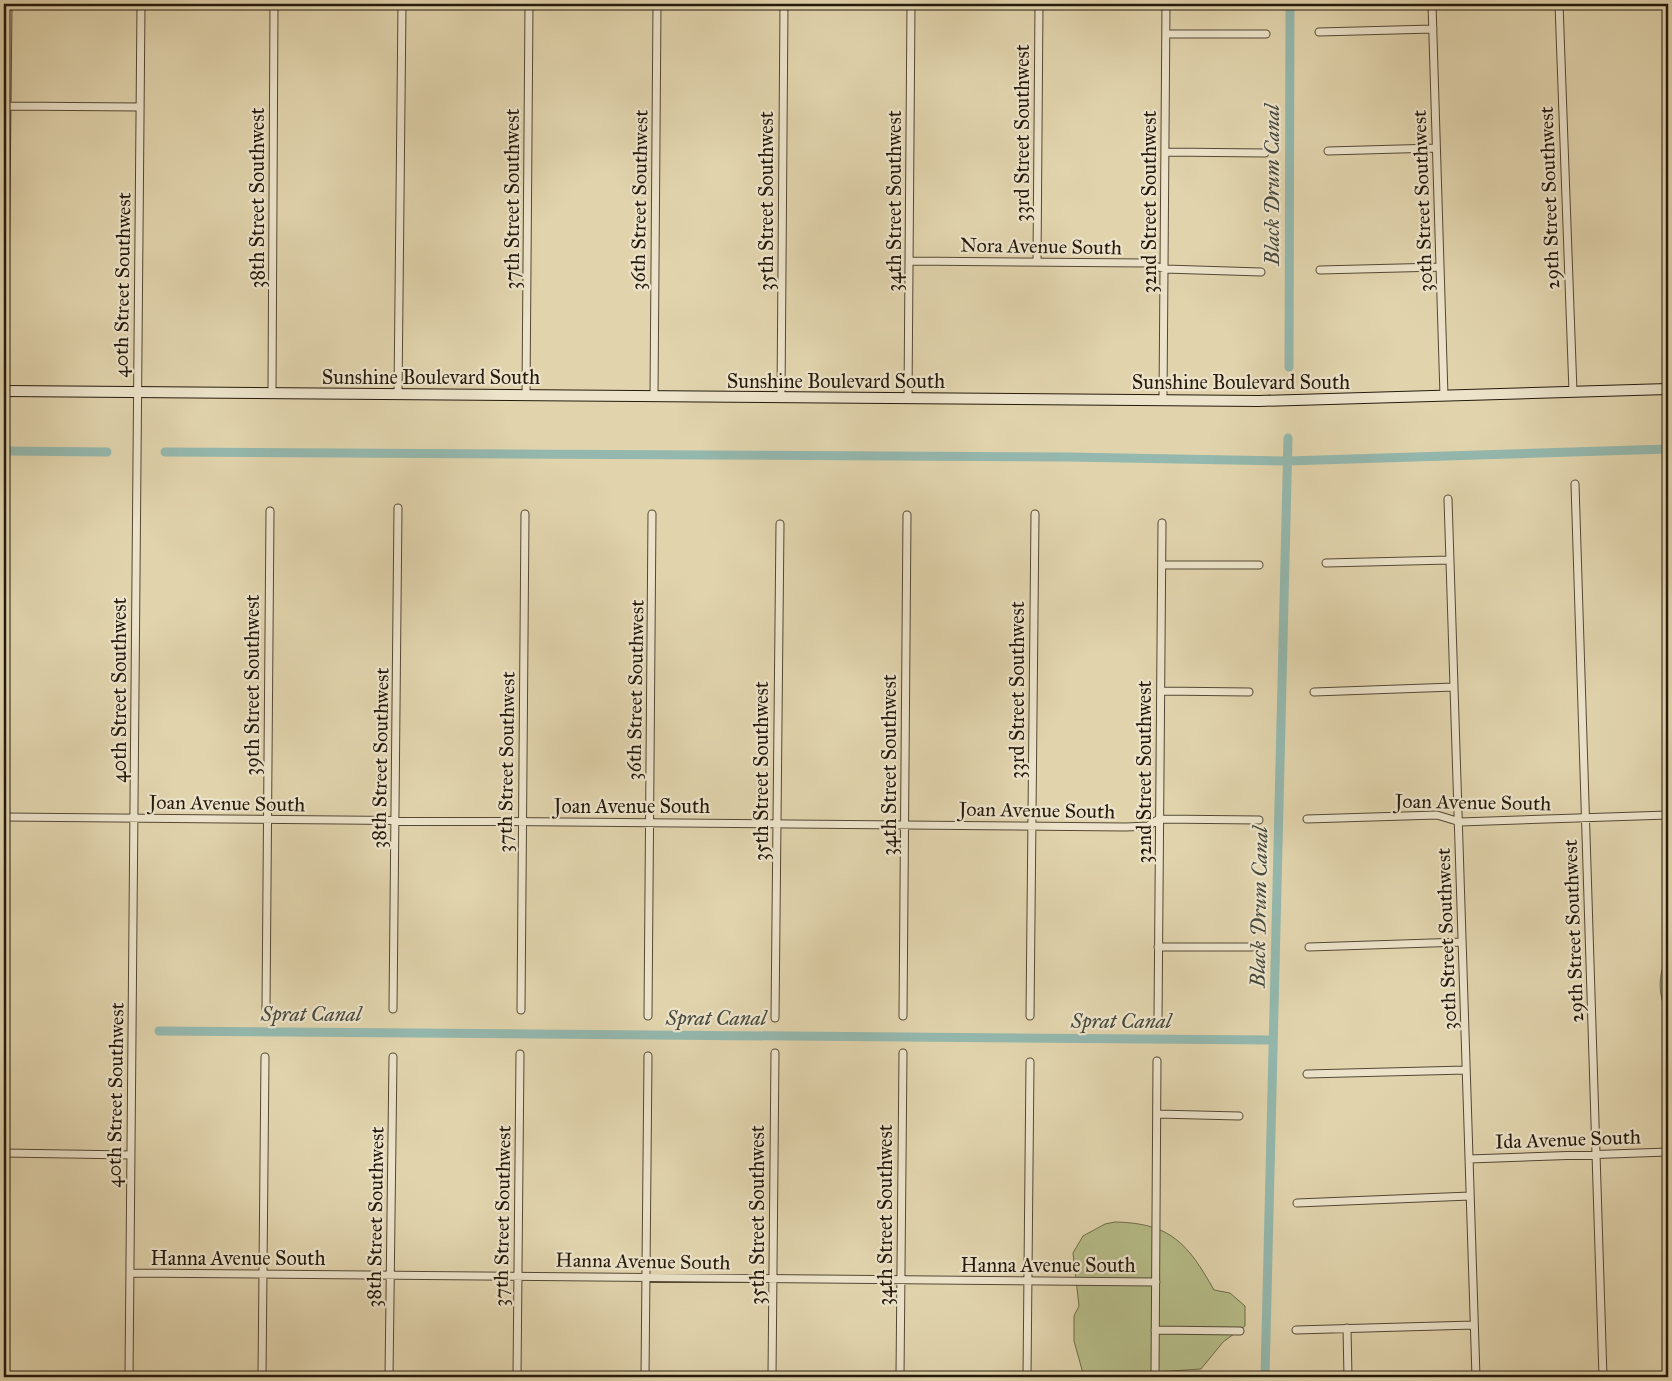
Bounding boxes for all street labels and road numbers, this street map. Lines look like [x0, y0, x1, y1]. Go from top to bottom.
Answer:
street label: 33rd Street Southwest [1010, 44, 1034, 222]
street label: 29th Street Southwest [1534, 106, 1564, 290]
street label: 38th Street Southwest [245, 107, 269, 289]
street label: 37th Street Southwest [500, 108, 524, 290]
street label: 36th Street Southwest [625, 109, 653, 291]
street label: 34th Street Southwest [882, 110, 906, 292]
street label: 32nd Street Southwest [1137, 110, 1161, 294]
street label: 30th Street Southwest [1407, 110, 1437, 292]
street label: 35th Street Southwest [754, 111, 778, 291]
street label: 40th Street Southwest [108, 192, 136, 378]
street label: Nora Avenue South [960, 233, 1122, 259]
street label: Sunshine Boulevard South [322, 365, 540, 389]
street label: Sunshine Boulevard South [727, 369, 945, 393]
street label: Sunshine Boulevard South [1132, 370, 1350, 394]
street label: 39th Street Southwest [240, 594, 264, 776]
street label: 40th Street Southwest [107, 597, 131, 783]
street label: 36th Street Southwest [621, 599, 649, 781]
street label: 33rd Street Southwest [1005, 601, 1029, 779]
street label: 38th Street Southwest [366, 667, 394, 849]
street label: 37th Street Southwest [492, 671, 520, 853]
street label: 34th Street Southwest [877, 674, 901, 856]
street label: 32nd Street Southwest [1132, 680, 1156, 864]
street label: 35th Street Southwest [749, 681, 773, 861]
street label: Joan Avenue South [1393, 789, 1551, 816]
street label: Joan Avenue South [147, 790, 305, 817]
street label: Joan Avenue South [552, 794, 710, 819]
street label: Joan Avenue South [957, 797, 1115, 824]
street label: 29th Street Southwest [1558, 839, 1588, 1023]
street label: 30th Street Southwest [1431, 848, 1461, 1030]
street label: 40th Street Southwest [101, 1002, 129, 1188]
street label: 34th Street Southwest [873, 1124, 897, 1306]
street label: Ida Avenue South [1495, 1124, 1641, 1154]
street label: 37th Street Southwest [488, 1125, 516, 1307]
street label: 35th Street Southwest [745, 1125, 769, 1305]
street label: 38th Street Southwest [361, 1126, 389, 1308]
street label: Hanna Avenue South [150, 1246, 326, 1270]
street label: Hanna Avenue South [555, 1247, 731, 1275]
street label: Hanna Avenue South [960, 1253, 1136, 1277]

